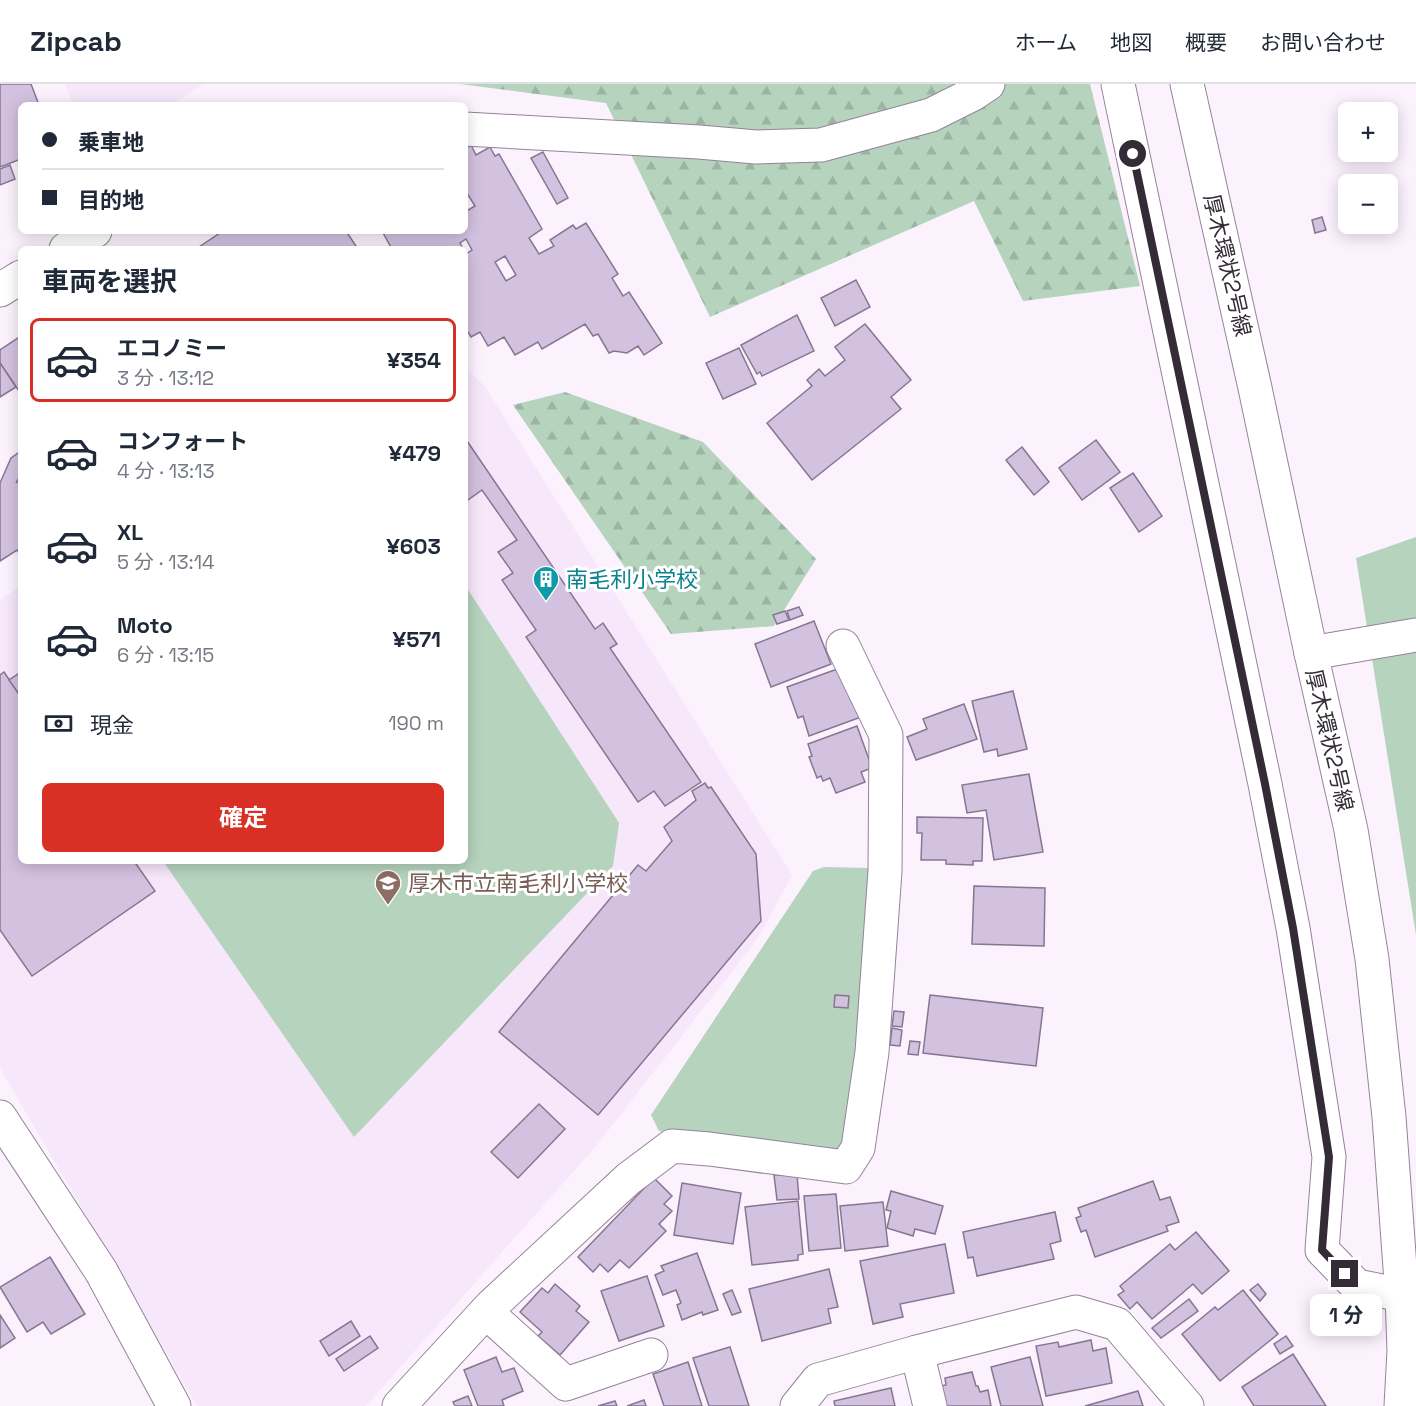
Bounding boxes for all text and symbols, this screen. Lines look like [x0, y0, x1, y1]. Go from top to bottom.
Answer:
text: Zipcab [30, 23, 122, 59]
text: ホーム [1015, 29, 1077, 56]
text: 地図 [1110, 29, 1152, 56]
text: 概要 [1185, 29, 1227, 56]
text: お問い合わせ [1260, 29, 1386, 56]
map controls [1338, 102, 1398, 234]
button: + [1338, 102, 1398, 162]
text: 乗車地 [78, 128, 144, 156]
route start [1119, 140, 1146, 167]
button: − [1338, 174, 1398, 234]
text: 目的地 [78, 186, 144, 214]
street label: 厚木環状2号線 [1198, 191, 1258, 339]
text: 車両を選択 [42, 264, 177, 299]
icon: car [45, 333, 99, 387]
text: エコノミー [117, 334, 227, 362]
text: ¥354 [387, 346, 441, 374]
text: 3 分 · 13:12 [117, 365, 214, 391]
icon: car [45, 426, 99, 480]
text: コンフォート [117, 427, 248, 455]
text: ¥479 [389, 439, 441, 467]
text: 4 分 · 13:13 [117, 458, 215, 484]
text: XL [117, 518, 143, 546]
icon: car [45, 519, 99, 573]
text: ¥603 [386, 532, 441, 560]
text: 5 分 · 13:14 [117, 549, 215, 575]
building icon: 南毛利小学校 [531, 564, 561, 602]
place label: 南毛利小学校 [566, 565, 698, 593]
text: Moto [117, 611, 173, 639]
icon: car [45, 612, 99, 666]
text: ¥571 [393, 625, 441, 653]
text: 6 分 · 13:15 [117, 642, 214, 668]
street label: 厚木環状2号線 [1300, 666, 1360, 814]
icon: cash [42, 707, 75, 740]
text: 190 m [388, 710, 444, 736]
text: 現金 [90, 711, 134, 739]
button: 確定 [42, 783, 444, 852]
school or university icon: 厚木市立南毛利小学校 [373, 868, 403, 906]
place label: 厚木市立南毛利小学校 [408, 869, 628, 897]
route end [1331, 1260, 1358, 1287]
callout: 1 分 [1309, 1295, 1381, 1337]
text: 1 分 [1329, 1302, 1363, 1328]

